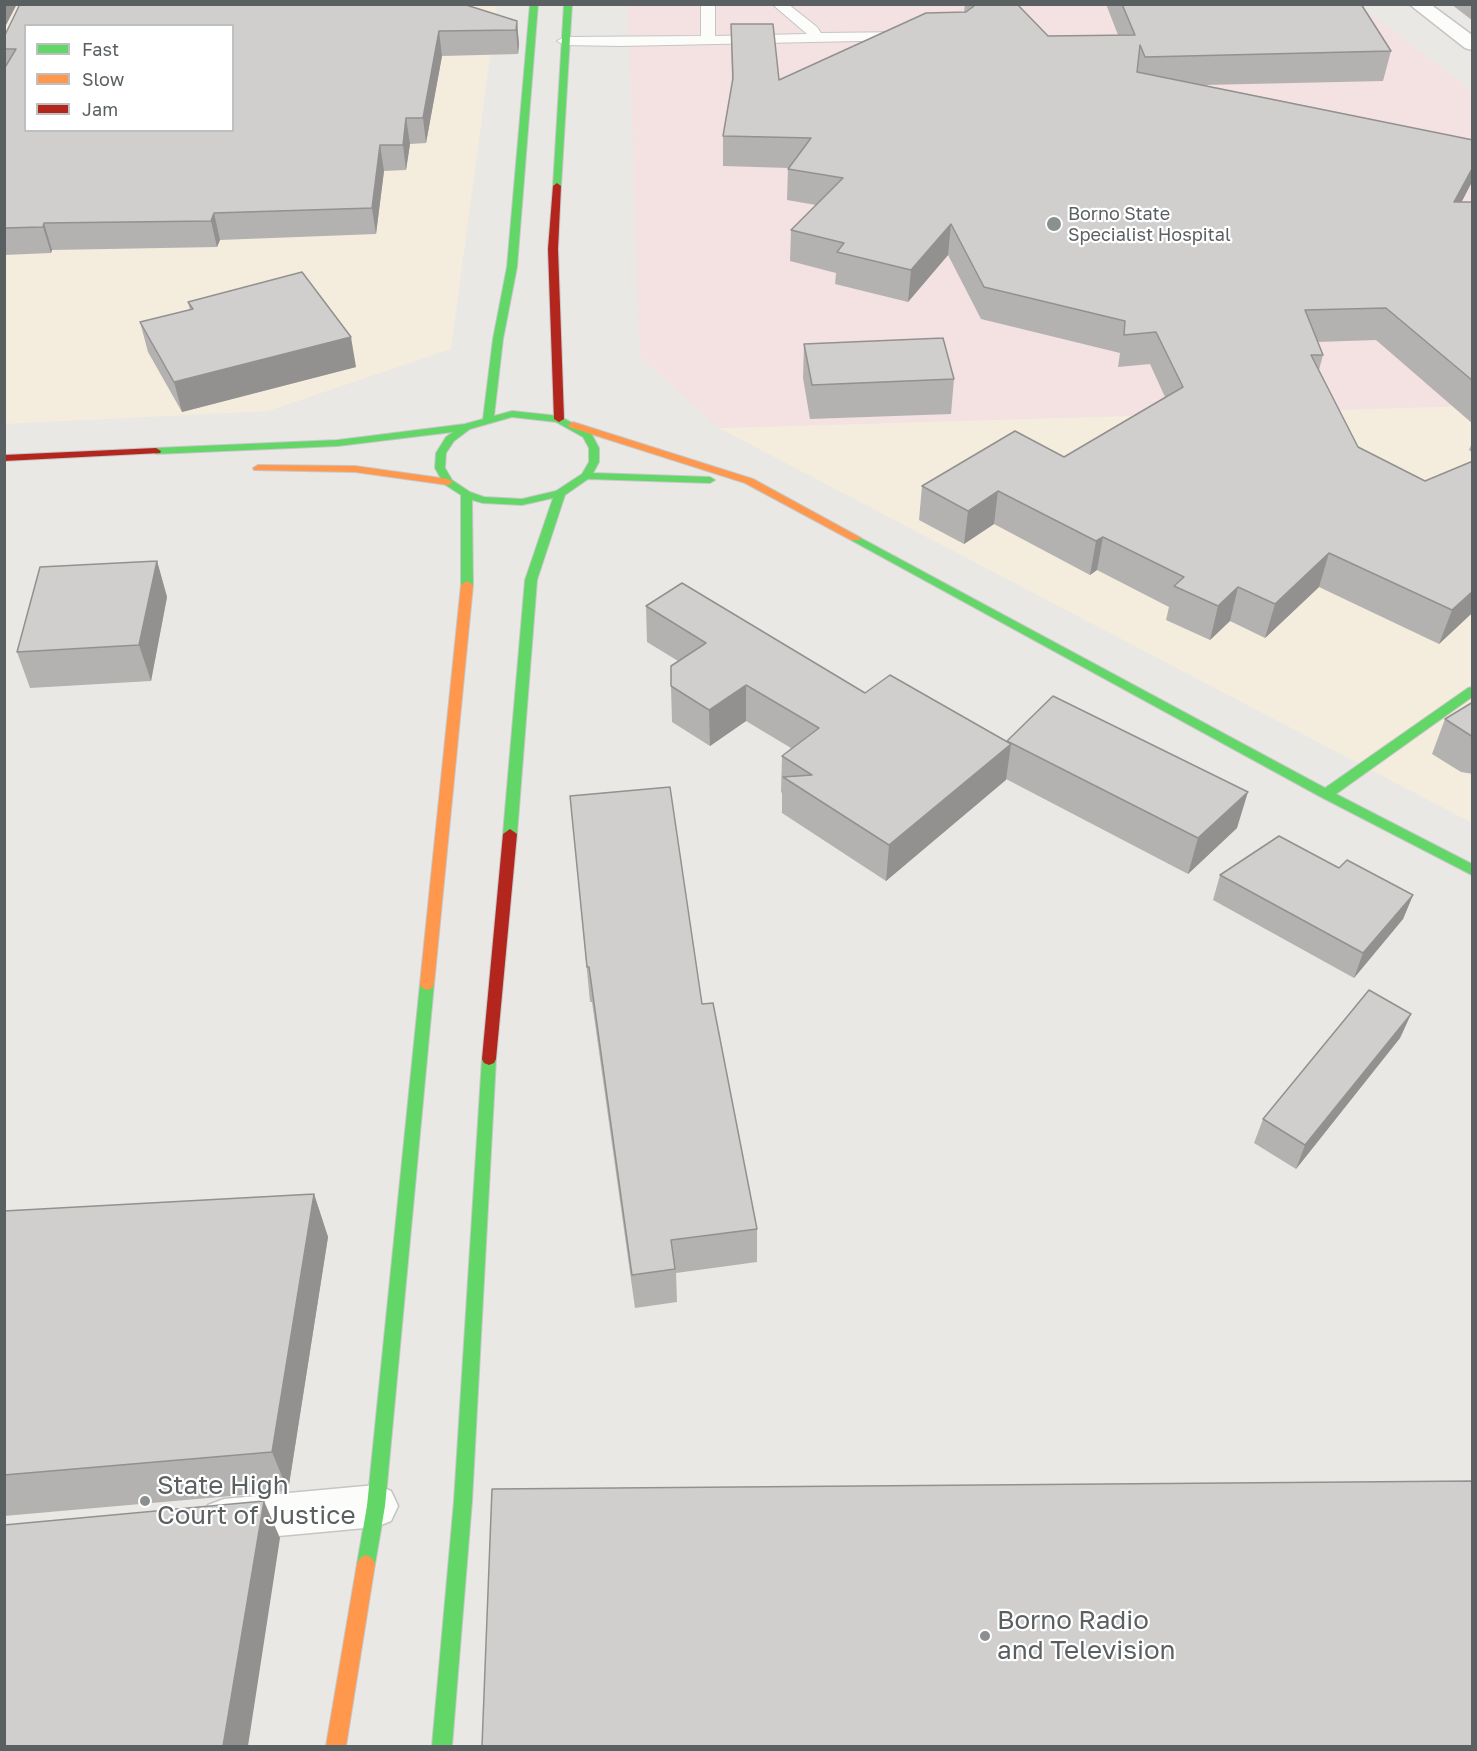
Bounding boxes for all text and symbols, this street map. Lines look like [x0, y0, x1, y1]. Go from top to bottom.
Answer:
legend [24, 24, 234, 132]
text: Fast [82, 38, 119, 60]
text: Slow [82, 68, 124, 90]
text: Jam [82, 98, 118, 120]
place label: Borno State Specialist Hospital [1068, 203, 1231, 246]
marker: Borno State Specialist Hospital [1045, 215, 1063, 233]
place label: State High Court of Justice [157, 1470, 355, 1532]
marker: State High Court of Justice [138, 1494, 152, 1508]
place label: Borno Radio and Television [997, 1605, 1176, 1666]
marker: Borno Radio and Television [978, 1629, 992, 1643]

